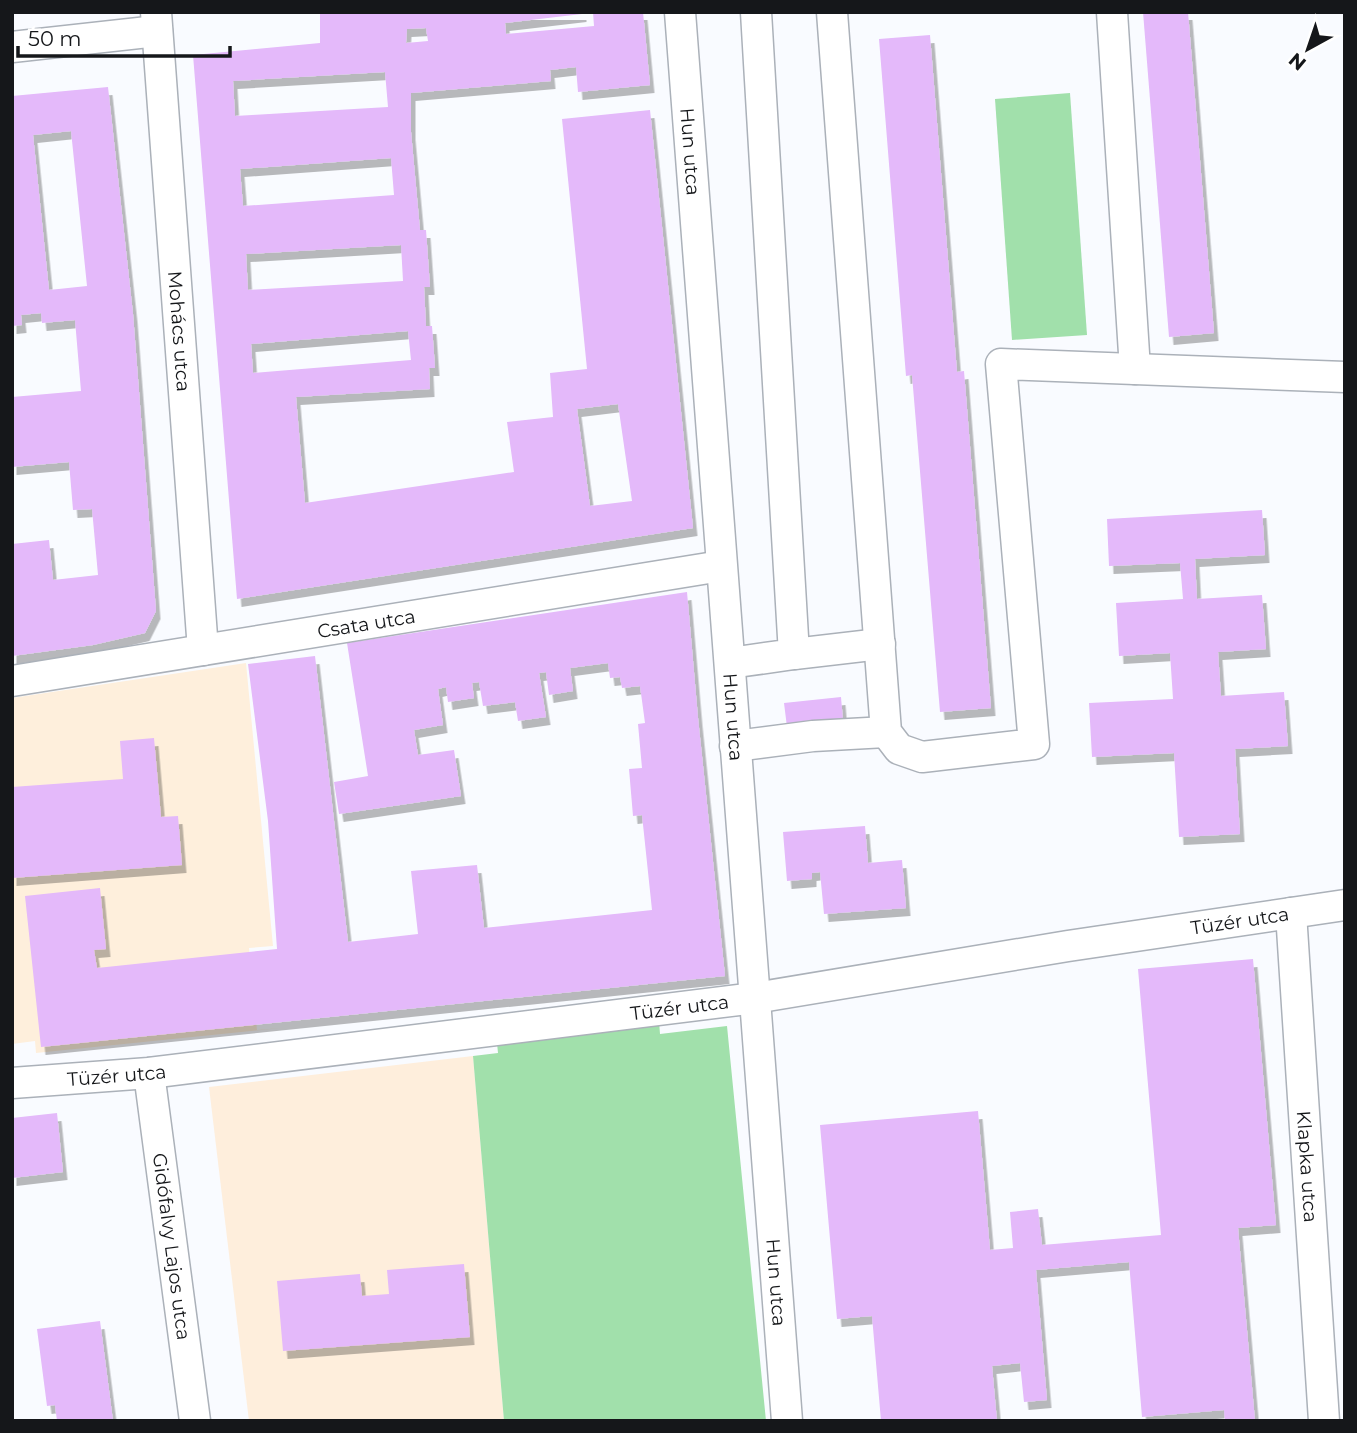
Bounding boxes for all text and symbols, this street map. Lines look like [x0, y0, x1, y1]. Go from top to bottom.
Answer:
scale bar [18, 14, 229, 58]
north arrow [1273, 14, 1343, 84]
text: 50 m [28, 26, 82, 51]
text: N [1284, 48, 1311, 75]
street label: Hun utca [675, 107, 705, 196]
street label: Mohács utca [163, 270, 195, 392]
street label: Csata utca [316, 605, 417, 643]
street label: Hun utca [718, 672, 748, 762]
street label: Tüzér utca [1189, 902, 1291, 940]
street label: Tüzér utca [629, 990, 730, 1025]
street label: Tüzér utca [66, 1060, 168, 1091]
street label: Klapka utca [1292, 1110, 1322, 1223]
street label: Gidófalvy Lajos utca [148, 1152, 195, 1342]
street label: Hun utca [761, 1238, 791, 1327]

